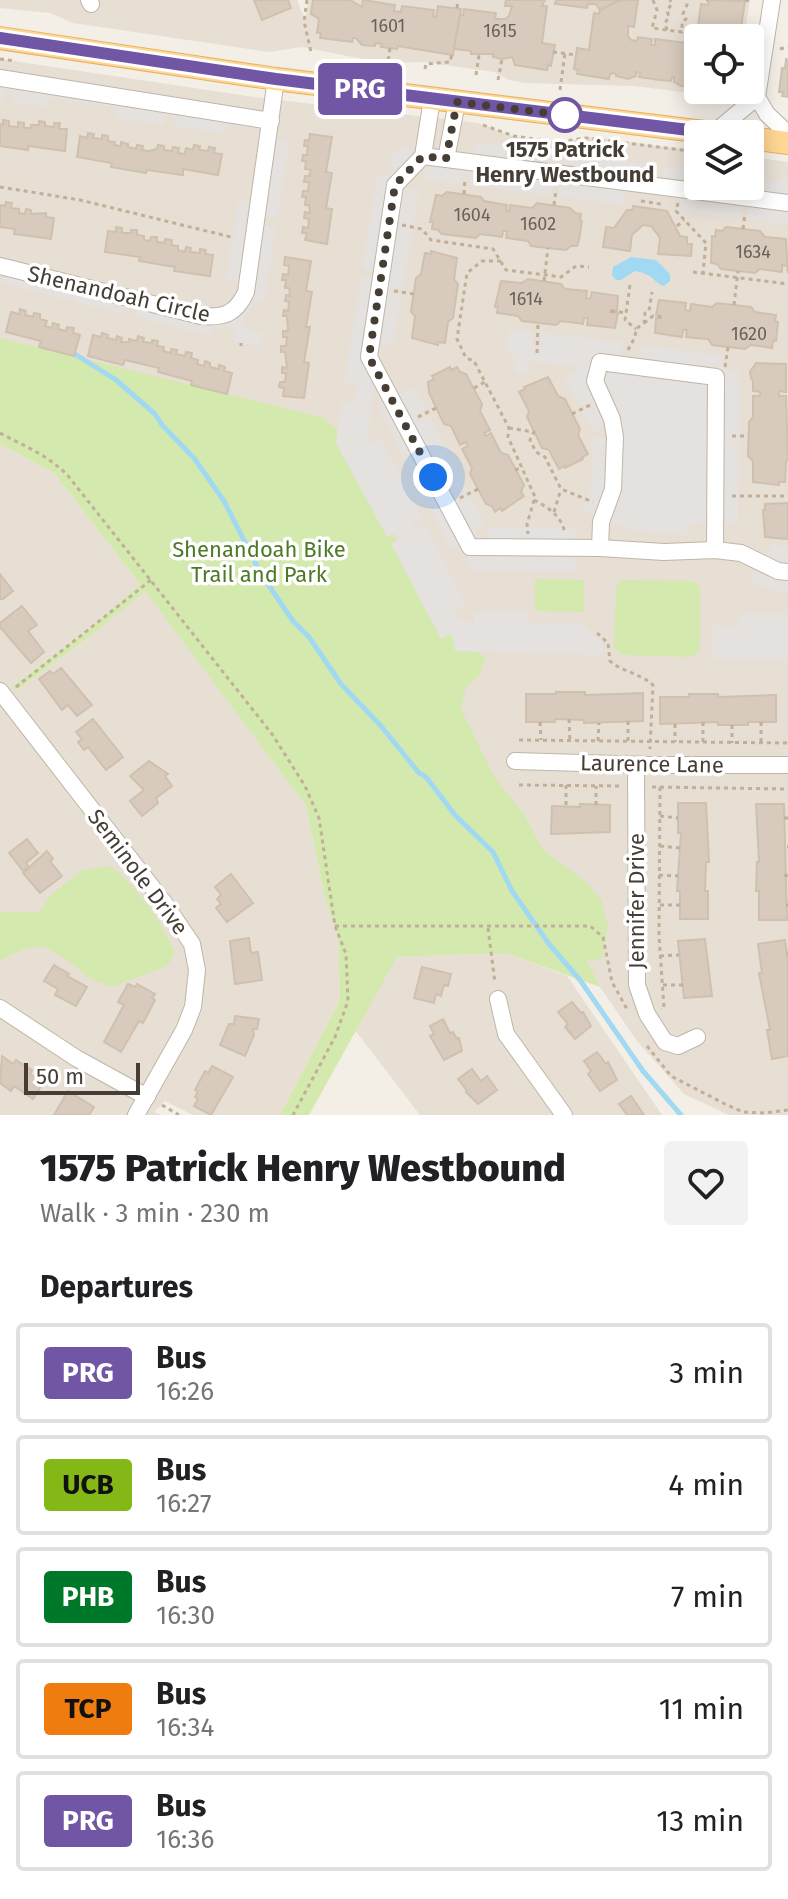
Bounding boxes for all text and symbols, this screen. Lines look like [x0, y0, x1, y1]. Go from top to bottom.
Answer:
house number: 1601 [371, 15, 405, 37]
house number: 1615 [483, 20, 517, 42]
map controls [684, 24, 764, 200]
button: locate [684, 24, 764, 104]
line badge: PRG [314, 63, 406, 115]
text: PRG [334, 72, 386, 105]
marker: 1575 Patrick Henry Westbound [548, 98, 582, 132]
button: layers [684, 120, 764, 200]
place label: 1575 Patrick Henry Westbound [475, 136, 655, 188]
house number: 1604 [453, 204, 491, 226]
house number: 1602 [520, 213, 556, 235]
house number: 1634 [735, 241, 771, 263]
street label: Shenandoah Circle [25, 260, 213, 328]
house number: 1614 [509, 288, 543, 310]
house number: 1620 [731, 323, 767, 345]
your location [413, 457, 453, 497]
park label: Shenandoah Bike Trail and Park [172, 536, 346, 588]
street label: Laurence Lane [580, 749, 724, 779]
street label: Seminole Drive [82, 804, 194, 940]
street label: Jennifer Drive [623, 833, 650, 969]
scale bar [24, 1059, 140, 1095]
text: 50 m [36, 1063, 84, 1090]
button: heart [664, 1141, 748, 1225]
text: 1575 Patrick Henry Westbound [40, 1145, 566, 1191]
text: Walk · 3 min · 230 m [40, 1198, 270, 1229]
text: Departures [40, 1269, 193, 1305]
text: Bus [156, 1340, 206, 1376]
text: 3 min [669, 1355, 744, 1391]
text: PRG [62, 1356, 114, 1389]
text: 16:26 [156, 1376, 214, 1407]
text: Bus [156, 1452, 206, 1488]
text: 4 min [668, 1467, 744, 1503]
text: UCB [62, 1468, 114, 1501]
text: 16:27 [156, 1488, 212, 1519]
text: Bus [156, 1564, 206, 1600]
text: 7 min [671, 1579, 744, 1615]
text: PHB [62, 1580, 114, 1613]
text: 16:30 [156, 1600, 215, 1631]
text: Bus [156, 1676, 206, 1712]
text: 11 min [659, 1691, 744, 1727]
text: TCP [64, 1692, 112, 1725]
text: 16:34 [156, 1712, 214, 1743]
text: Bus [156, 1788, 206, 1824]
text: 13 min [656, 1803, 744, 1839]
text: PRG [62, 1804, 114, 1837]
text: 16:36 [156, 1824, 214, 1855]

